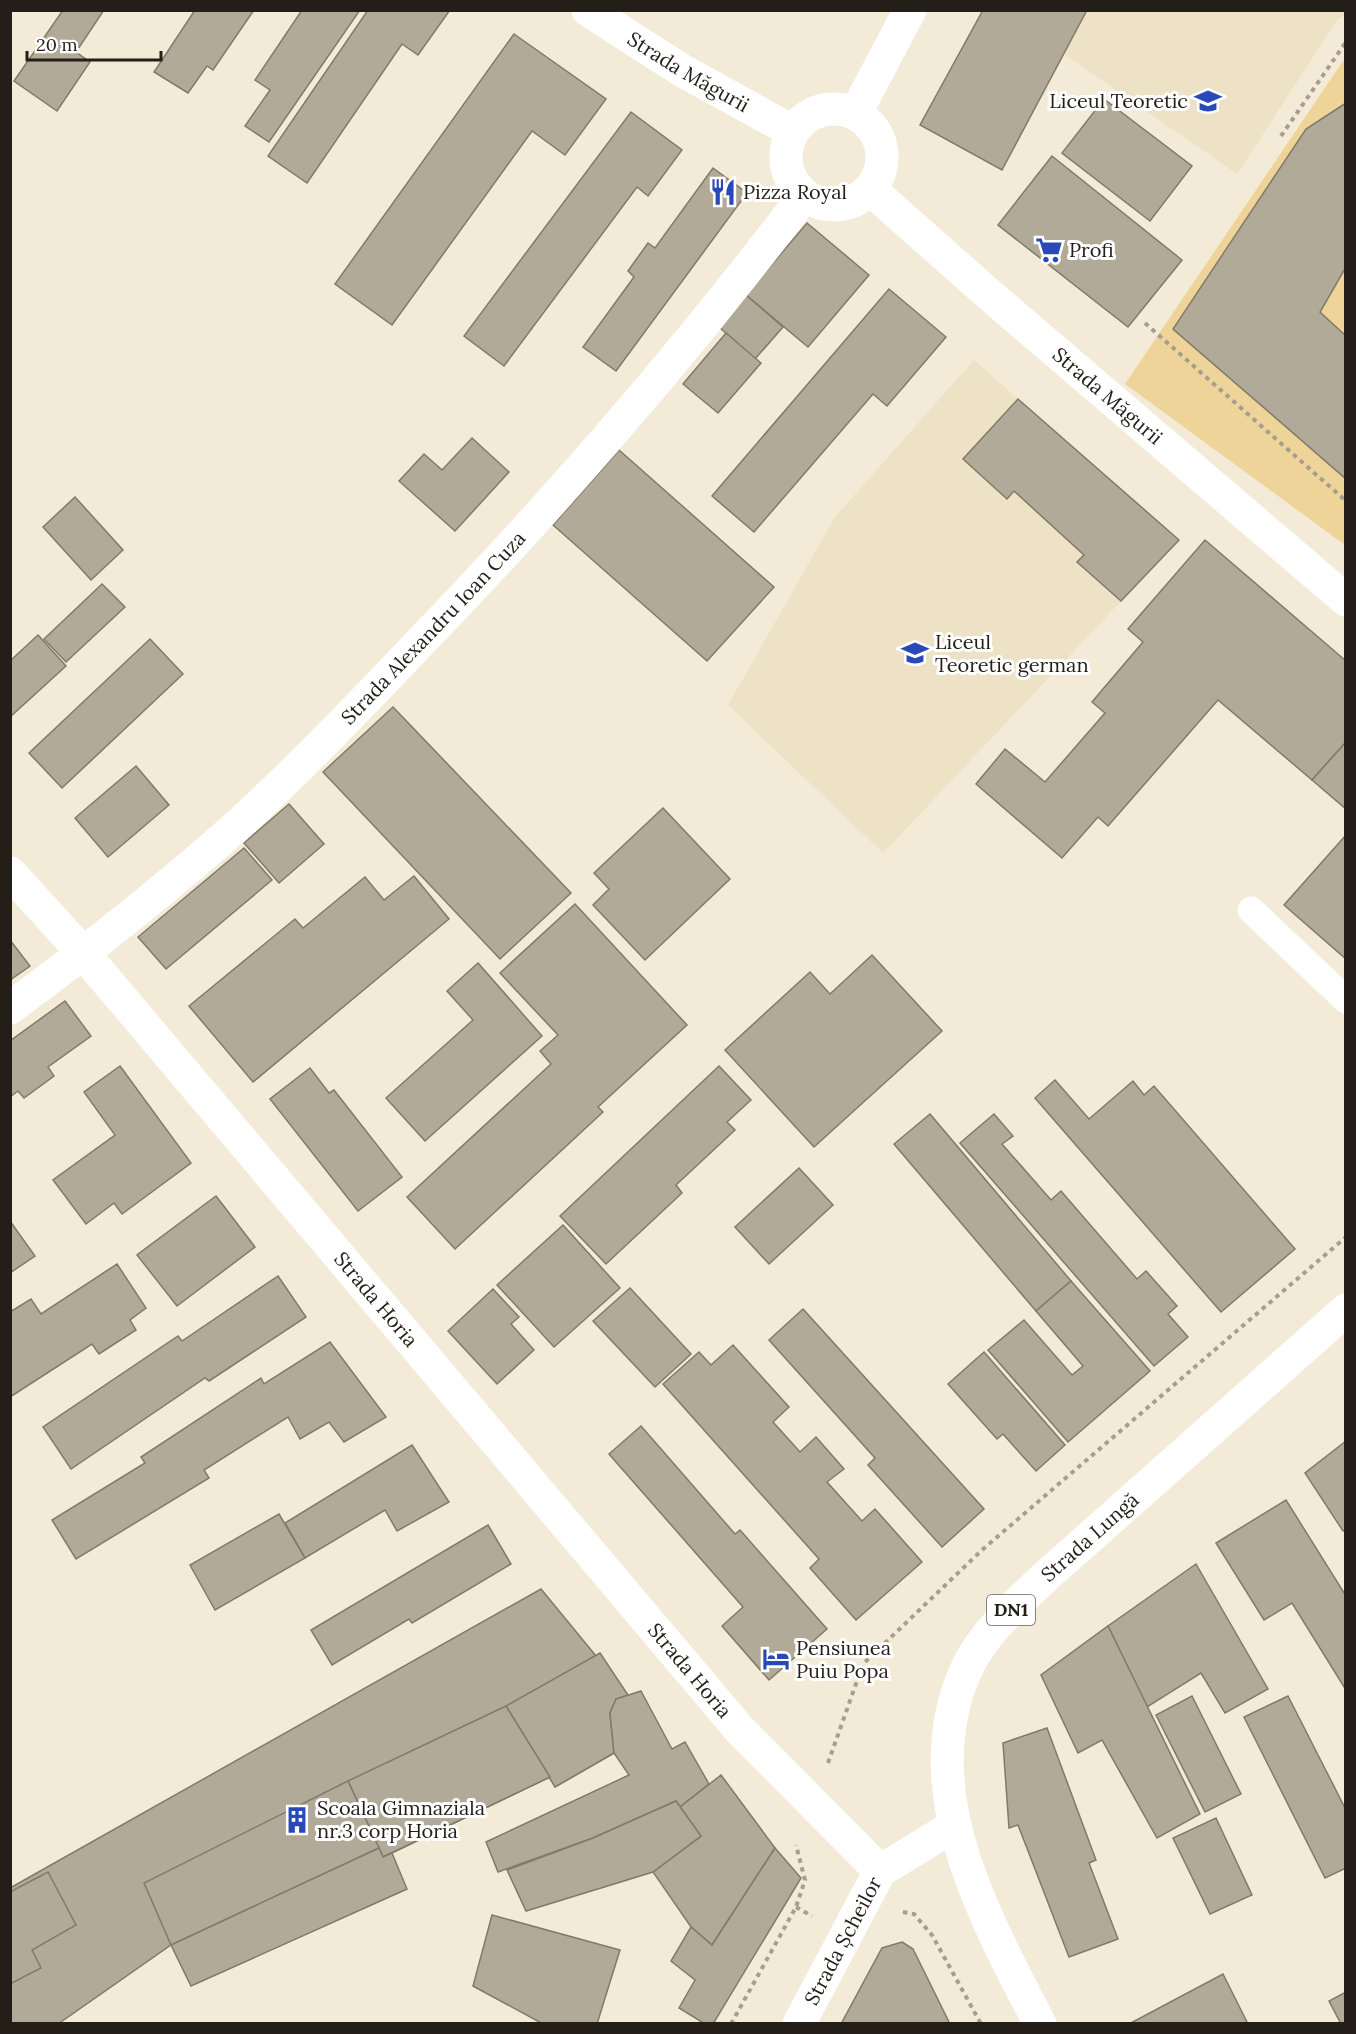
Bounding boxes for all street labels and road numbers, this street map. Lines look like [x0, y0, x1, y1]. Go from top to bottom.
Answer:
street label: Strada Măgurii [623, 26, 754, 117]
street label: Strada Măgurii [1048, 341, 1168, 450]
street label: Strada Alexandru Ioan Cuza [335, 526, 531, 729]
street label: Strada Horia [329, 1246, 424, 1352]
street label: Strada Lungă [1035, 1487, 1144, 1587]
road number: DN1 [987, 1595, 1035, 1625]
street label: Strada Horia [643, 1618, 737, 1723]
street label: Strada Șcheilor [798, 1872, 887, 2009]

